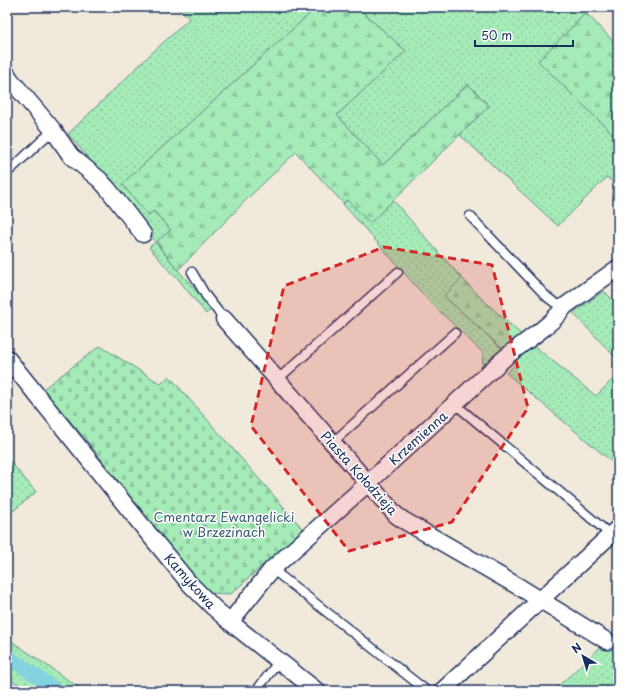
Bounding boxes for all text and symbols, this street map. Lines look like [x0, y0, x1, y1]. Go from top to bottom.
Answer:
scale bar [475, 22, 573, 48]
text: 50 m [481, 26, 512, 44]
street label: Krzemienna [384, 406, 452, 469]
street label: Piasta Kołodzieja [317, 427, 403, 519]
park label: Cmentarz Ewangelicki w Brzezinach [153, 507, 295, 541]
street label: Kamykowa [160, 549, 221, 613]
north arrow [563, 636, 603, 676]
text: N [568, 638, 585, 657]

